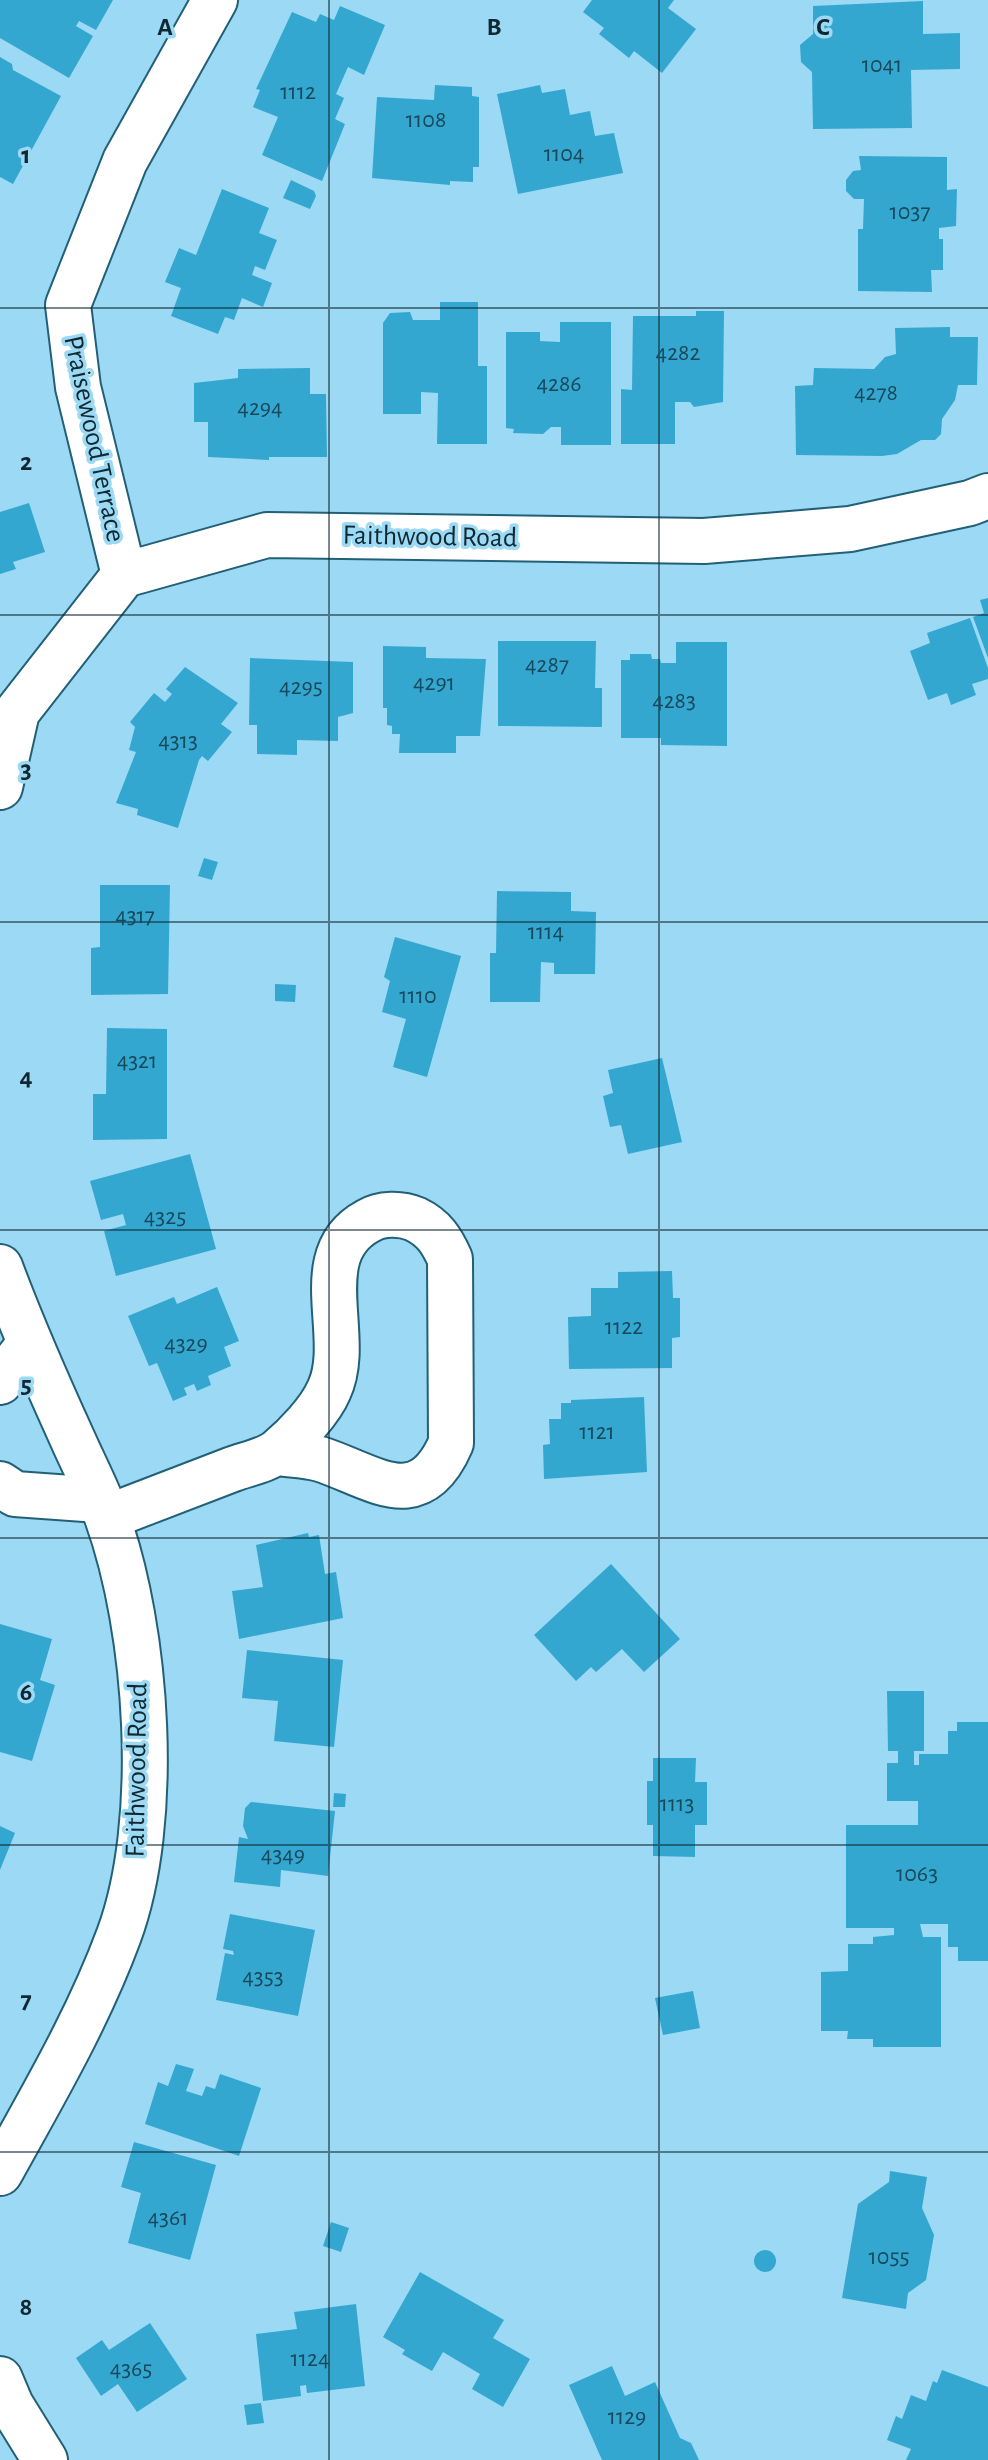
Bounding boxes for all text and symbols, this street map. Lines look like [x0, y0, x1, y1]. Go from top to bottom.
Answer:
text: A [157, 14, 173, 40]
text: B [486, 14, 502, 40]
text: C [816, 14, 830, 40]
house number: 1041 [862, 53, 902, 77]
house number: 1112 [280, 80, 316, 104]
house number: 1108 [406, 108, 446, 132]
text: 1 [21, 142, 31, 168]
house number: 1104 [544, 142, 584, 166]
house number: 1037 [890, 200, 930, 224]
street label: Praisewood Terrace [58, 333, 130, 545]
house number: 4282 [656, 341, 700, 365]
house number: 4286 [536, 372, 582, 396]
house number: 4278 [854, 381, 898, 405]
house number: 4294 [237, 396, 283, 420]
text: 2 [20, 449, 32, 475]
street label: Faithwood Road [342, 521, 518, 553]
house number: 4287 [525, 653, 569, 677]
house number: 4291 [413, 671, 455, 695]
house number: 4295 [279, 675, 323, 699]
house number: 4283 [652, 689, 696, 713]
house number: 4313 [158, 729, 198, 753]
text: 3 [20, 757, 32, 783]
house number: 4317 [115, 904, 155, 928]
house number: 1114 [528, 920, 564, 944]
house number: 1110 [399, 984, 437, 1008]
house number: 4321 [117, 1049, 157, 1073]
text: 4 [19, 1064, 33, 1090]
house number: 4325 [144, 1205, 186, 1229]
house number: 1122 [605, 1315, 643, 1339]
house number: 4329 [164, 1332, 208, 1356]
text: 5 [20, 1372, 32, 1398]
house number: 1121 [579, 1420, 615, 1444]
text: 6 [20, 1679, 32, 1705]
street label: Faithwood Road [121, 1682, 153, 1858]
house number: 1113 [660, 1792, 694, 1816]
house number: 4349 [261, 1843, 305, 1867]
house number: 1063 [896, 1862, 938, 1886]
house number: 4353 [242, 1965, 284, 1989]
text: 7 [20, 1987, 32, 2013]
house number: 4361 [148, 2206, 188, 2230]
house number: 1055 [869, 2245, 910, 2269]
text: 8 [20, 2294, 32, 2320]
house number: 1124 [291, 2347, 329, 2371]
house number: 4365 [110, 2357, 152, 2381]
house number: 1129 [608, 2405, 646, 2429]

